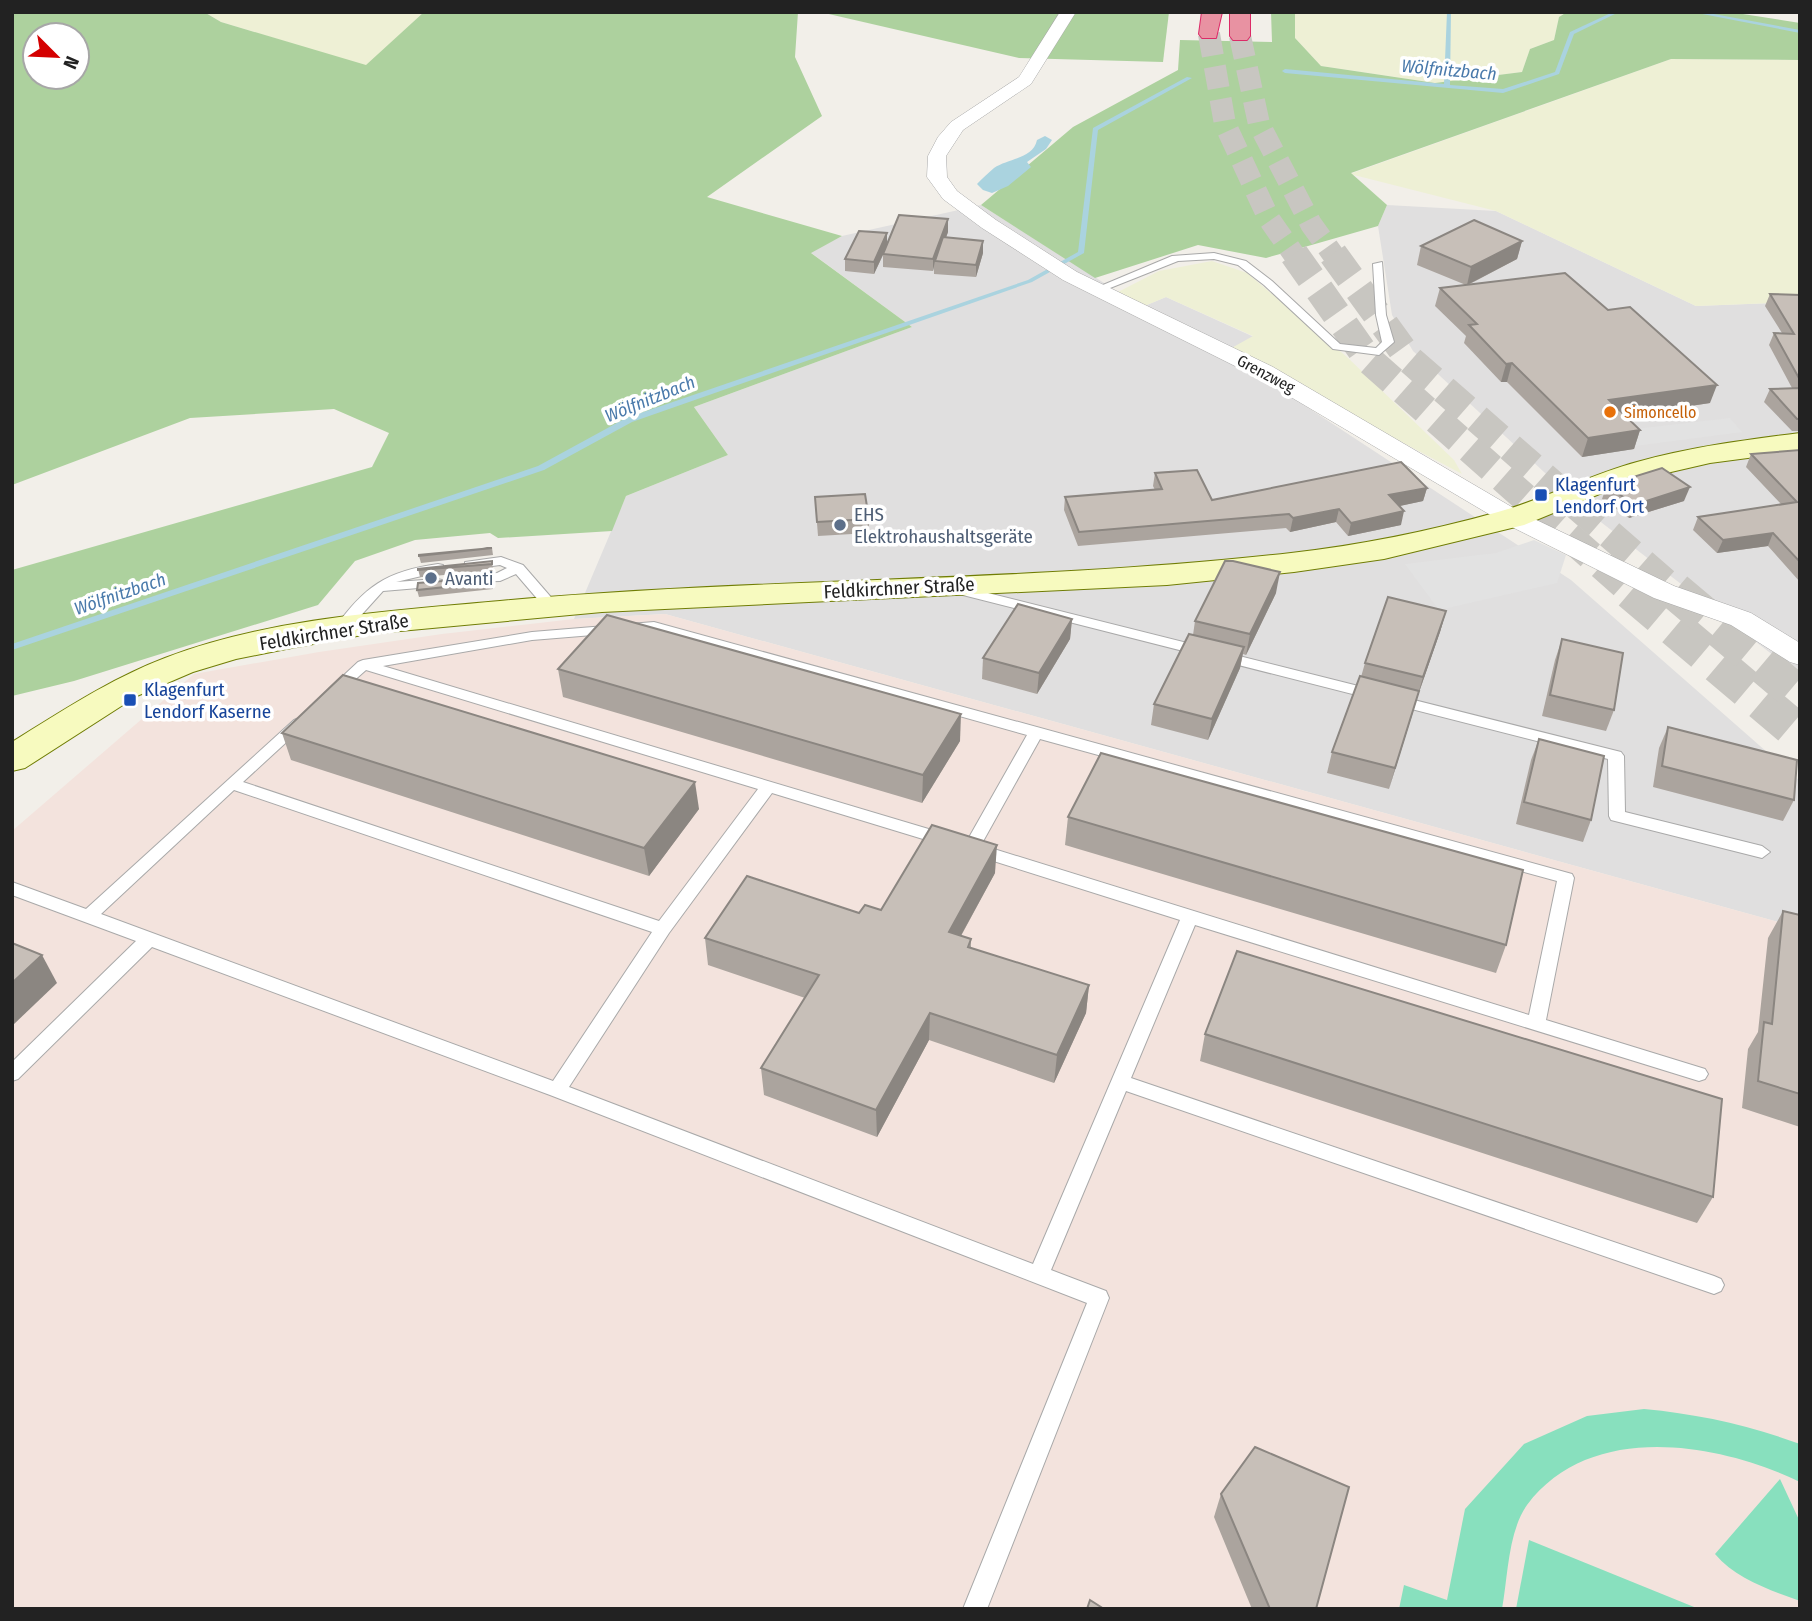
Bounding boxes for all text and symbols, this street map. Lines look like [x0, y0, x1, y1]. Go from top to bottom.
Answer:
north arrow [21, 21, 91, 91]
text: N [58, 53, 84, 73]
water label: Wölfnitzbach [1401, 55, 1497, 85]
street label: Grenzweg [1234, 351, 1299, 397]
water label: Wölfnitzbach [602, 371, 698, 427]
place label: Simoncello [1624, 403, 1696, 422]
marker: Simoncello [1602, 404, 1618, 420]
place label: Klagenfurt Lendorf Ort [1555, 473, 1645, 518]
marker: Klagenfurt Lendorf Ort [1533, 487, 1549, 503]
place label: EHS Elektrohaushaltsgeräte [854, 503, 1033, 548]
marker: EHS Elektrohaushaltsgeräte [832, 517, 848, 533]
place label: Avanti [445, 567, 494, 590]
water label: Wölfnitzbach [71, 568, 169, 620]
marker: Avanti [423, 570, 439, 586]
street label: Feldkirchner Straße [823, 573, 975, 603]
street label: Feldkirchner Straße [258, 609, 410, 655]
place label: Klagenfurt Lendorf Kaserne [144, 678, 271, 723]
marker: Klagenfurt Lendorf Kaserne [122, 692, 138, 708]

